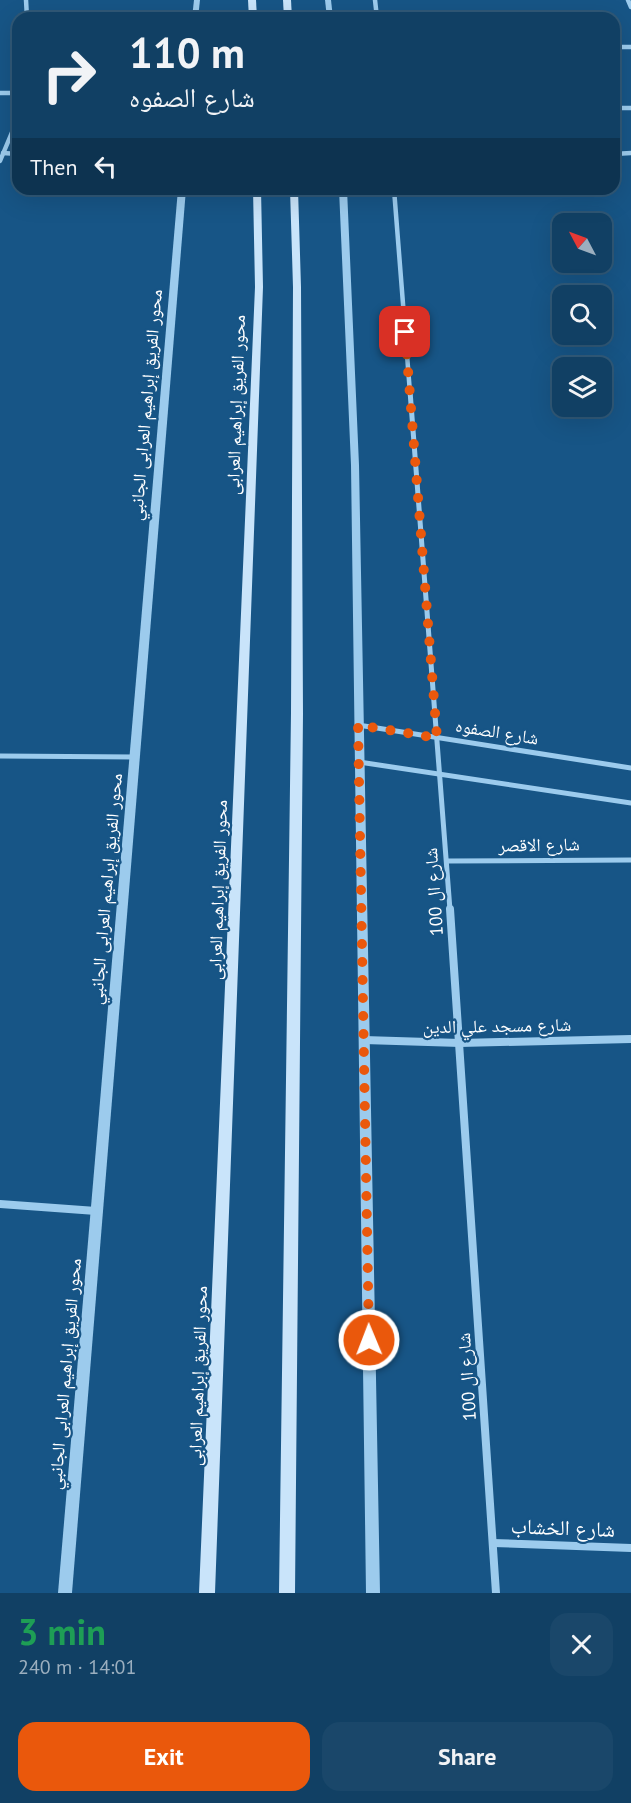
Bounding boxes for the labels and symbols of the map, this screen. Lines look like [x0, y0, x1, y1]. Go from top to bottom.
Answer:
north arrow [552, 213, 612, 273]
street label: محور الفريق إبراهيم العرابى الجانبي [124, 288, 171, 522]
pin [379, 306, 430, 357]
street label: محور الفريق إبراهيم العرابى [221, 314, 251, 496]
street label: شارع الصفوه [454, 714, 540, 749]
street label: محور الفريق إبراهيم العرابى الجانبي [84, 772, 131, 1006]
street label: محور الفريق إبراهيم العرابى [203, 799, 233, 981]
street label: شارع الاقصر [497, 832, 580, 857]
street label: شارع ال 100 [419, 847, 448, 937]
street label: شارع مسجد علي الدين [423, 1013, 571, 1042]
street label: محور الفريق إبراهيم العرابى الجانبي [43, 1257, 90, 1491]
street label: محور الفريق إبراهيم العرابى [183, 1285, 213, 1467]
position arrow [337, 1308, 401, 1372]
street label: شارع ال 100 [452, 1332, 481, 1422]
street label: شارع الخشاب [510, 1512, 616, 1543]

